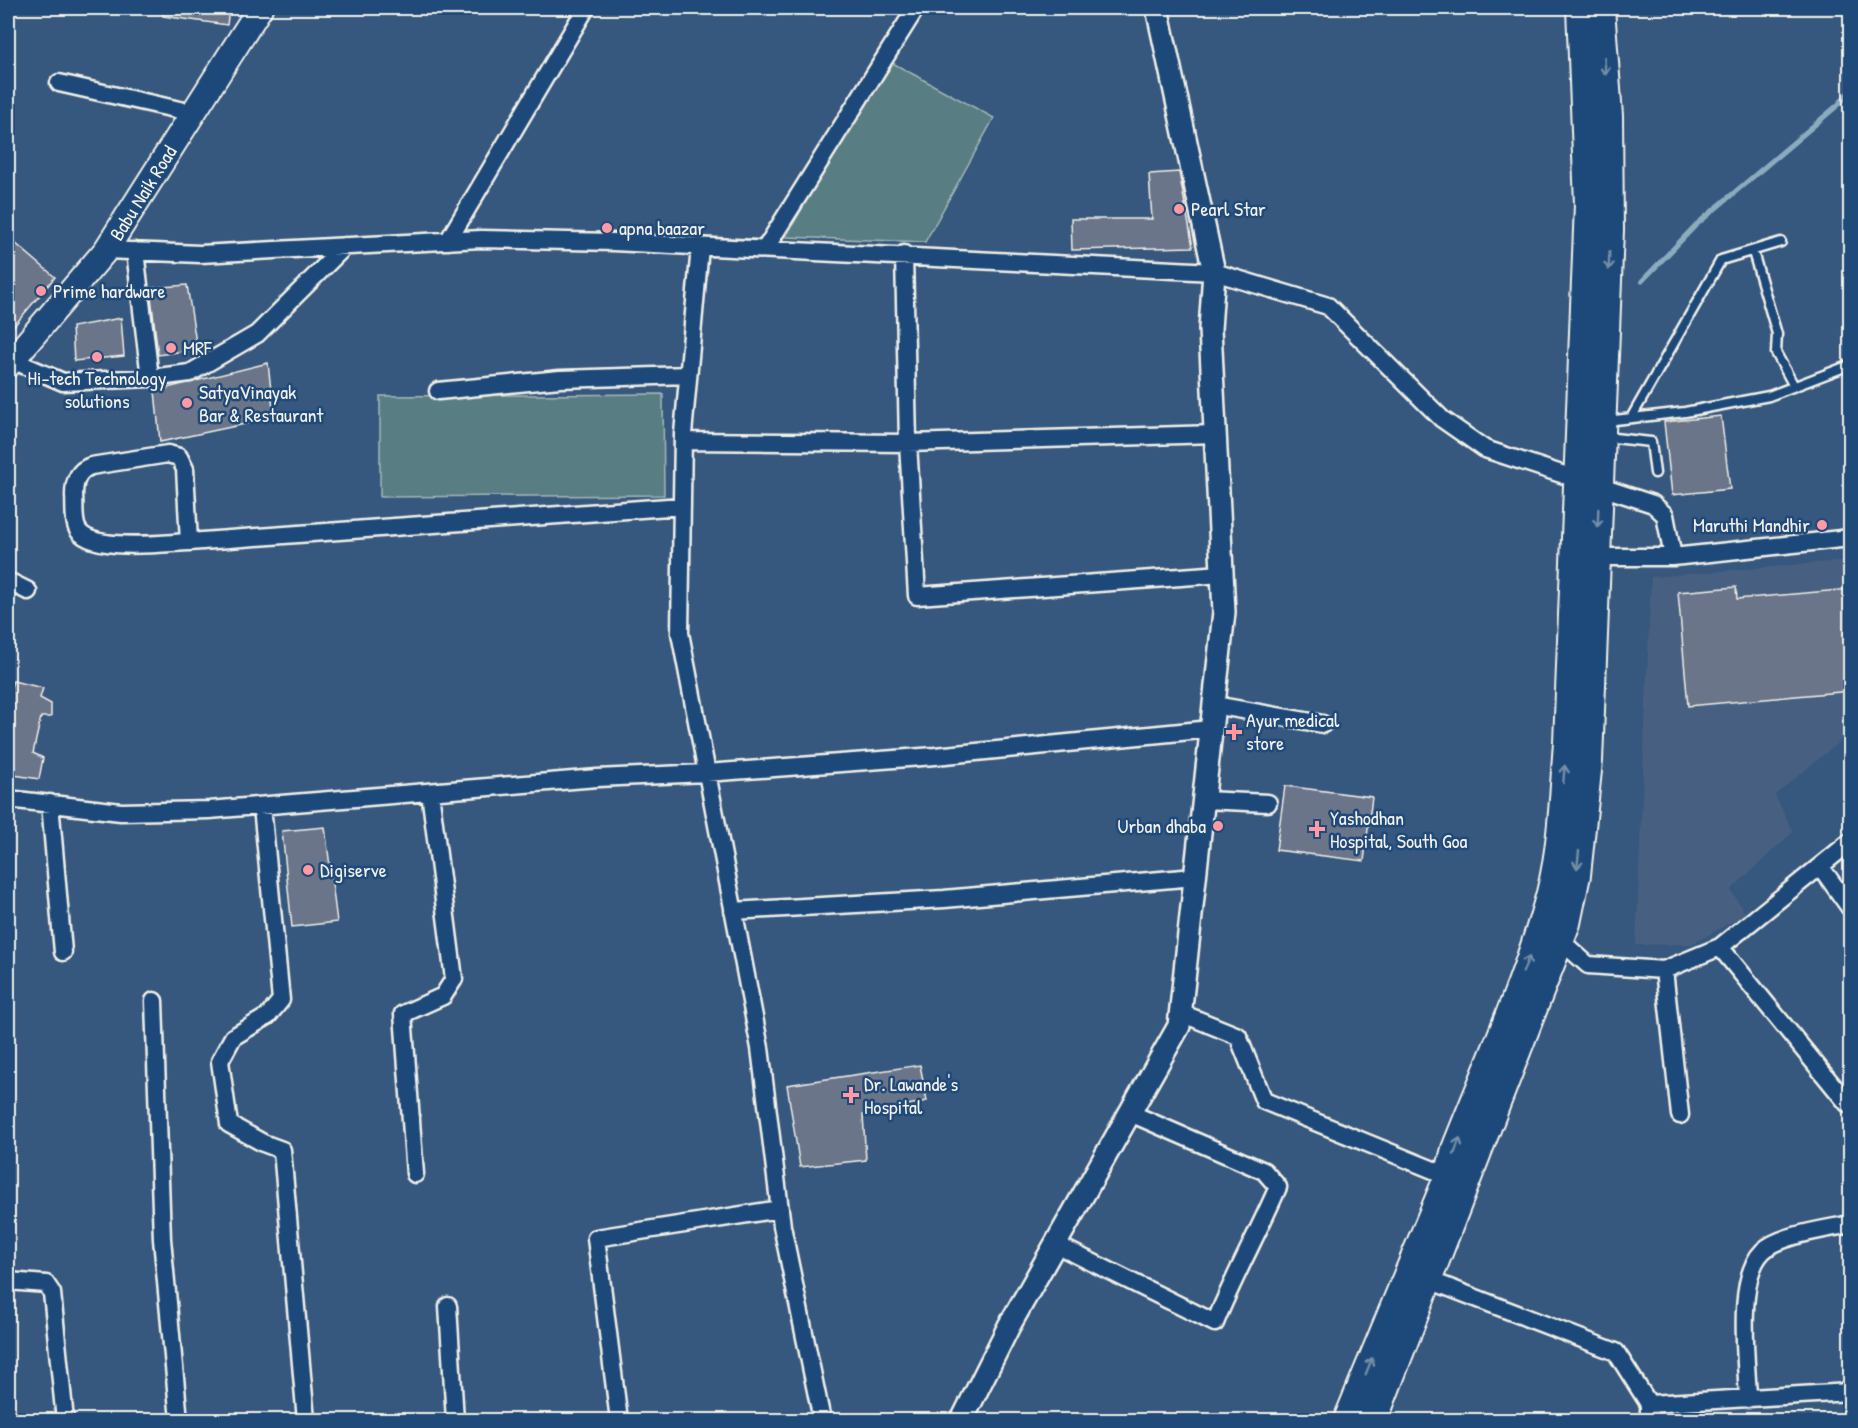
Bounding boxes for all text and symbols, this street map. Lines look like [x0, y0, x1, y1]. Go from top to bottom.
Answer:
one-way arrow [1600, 55, 1611, 75]
street label: Babu Naik Road [103, 140, 183, 245]
place label: Pearl Star [1191, 195, 1266, 222]
marker: Pearl Star [1172, 202, 1186, 216]
place label: apna baazar [619, 214, 705, 241]
marker: apna baazar [600, 221, 614, 235]
one-way arrow [1603, 250, 1614, 270]
place label: Prime hardware [53, 277, 165, 304]
marker: Prime hardware [34, 284, 48, 298]
place label: MRF [183, 334, 212, 361]
marker: MRF [164, 341, 178, 355]
marker: Hi-tech Technology solutions [90, 350, 104, 364]
place label: Hi-tech Technology solutions [28, 364, 166, 414]
place label: SatyaVinayak Bar & Restaurant [199, 378, 325, 428]
marker: SatyaVinayak Bar & Restaurant [180, 396, 194, 410]
one-way arrow [1592, 508, 1604, 528]
place label: Maruthi Mandhir [1693, 511, 1810, 538]
marker: Maruthi Mandhir [1815, 518, 1829, 532]
place label: Ayur medical store [1246, 706, 1340, 756]
marker: Ayur medical store [1227, 725, 1241, 739]
one-way arrow [1559, 764, 1570, 784]
place label: Yashodhan Hospital, South Goa [1330, 804, 1468, 854]
place label: Urban dhaba [1117, 812, 1206, 839]
marker: Urban dhaba [1211, 819, 1225, 833]
marker: Yashodhan Hospital, South Goa [1308, 820, 1326, 838]
one-way arrow [1573, 849, 1584, 869]
place label: Digiserve [320, 856, 387, 883]
marker: Digiserve [301, 863, 315, 877]
one-way arrow [1521, 955, 1532, 974]
place label: Dr. Lawande's Hospital [864, 1070, 959, 1120]
marker: Dr. Lawande's Hospital [842, 1086, 860, 1104]
one-way arrow [1452, 1137, 1463, 1156]
one-way arrow [1364, 1358, 1375, 1376]

